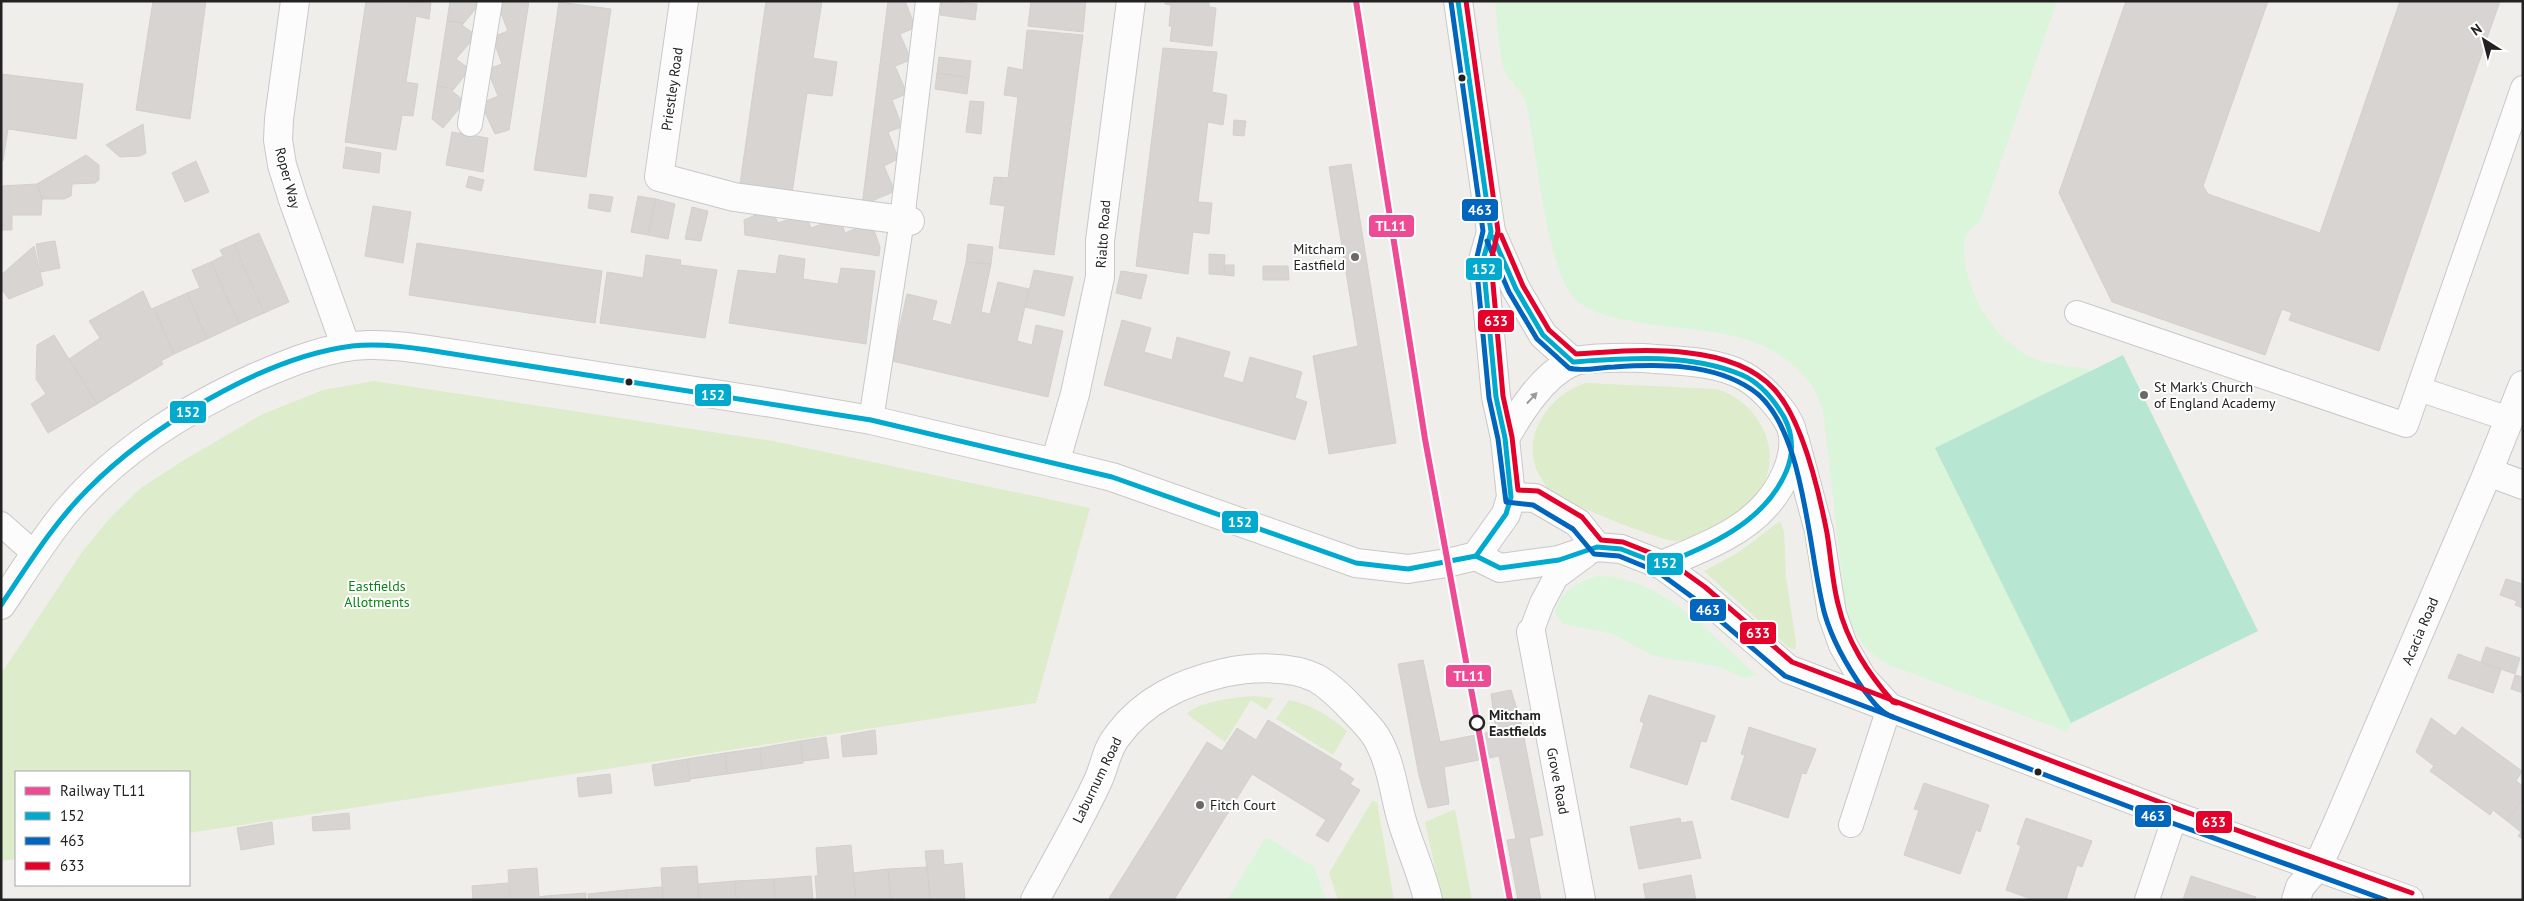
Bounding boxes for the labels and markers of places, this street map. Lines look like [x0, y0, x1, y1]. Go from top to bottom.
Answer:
unlabelled marker [1457, 73, 1467, 83]
place label: Mitcham Eastfield [1293, 240, 1345, 274]
marker: Mitcham Eastfield [1349, 251, 1361, 263]
unlabelled marker [624, 377, 634, 387]
place label: St Mark's Church of England Academy [2154, 378, 2276, 412]
marker: St Mark's Church of England Academy [2138, 389, 2150, 401]
place label: Mitcham Eastfields [1489, 706, 1547, 740]
marker: Mitcham Eastfields [1469, 715, 1485, 731]
unlabelled marker [2033, 767, 2043, 777]
place label: Fitch Court [1210, 796, 1276, 814]
marker: Fitch Court [1194, 799, 1206, 811]

